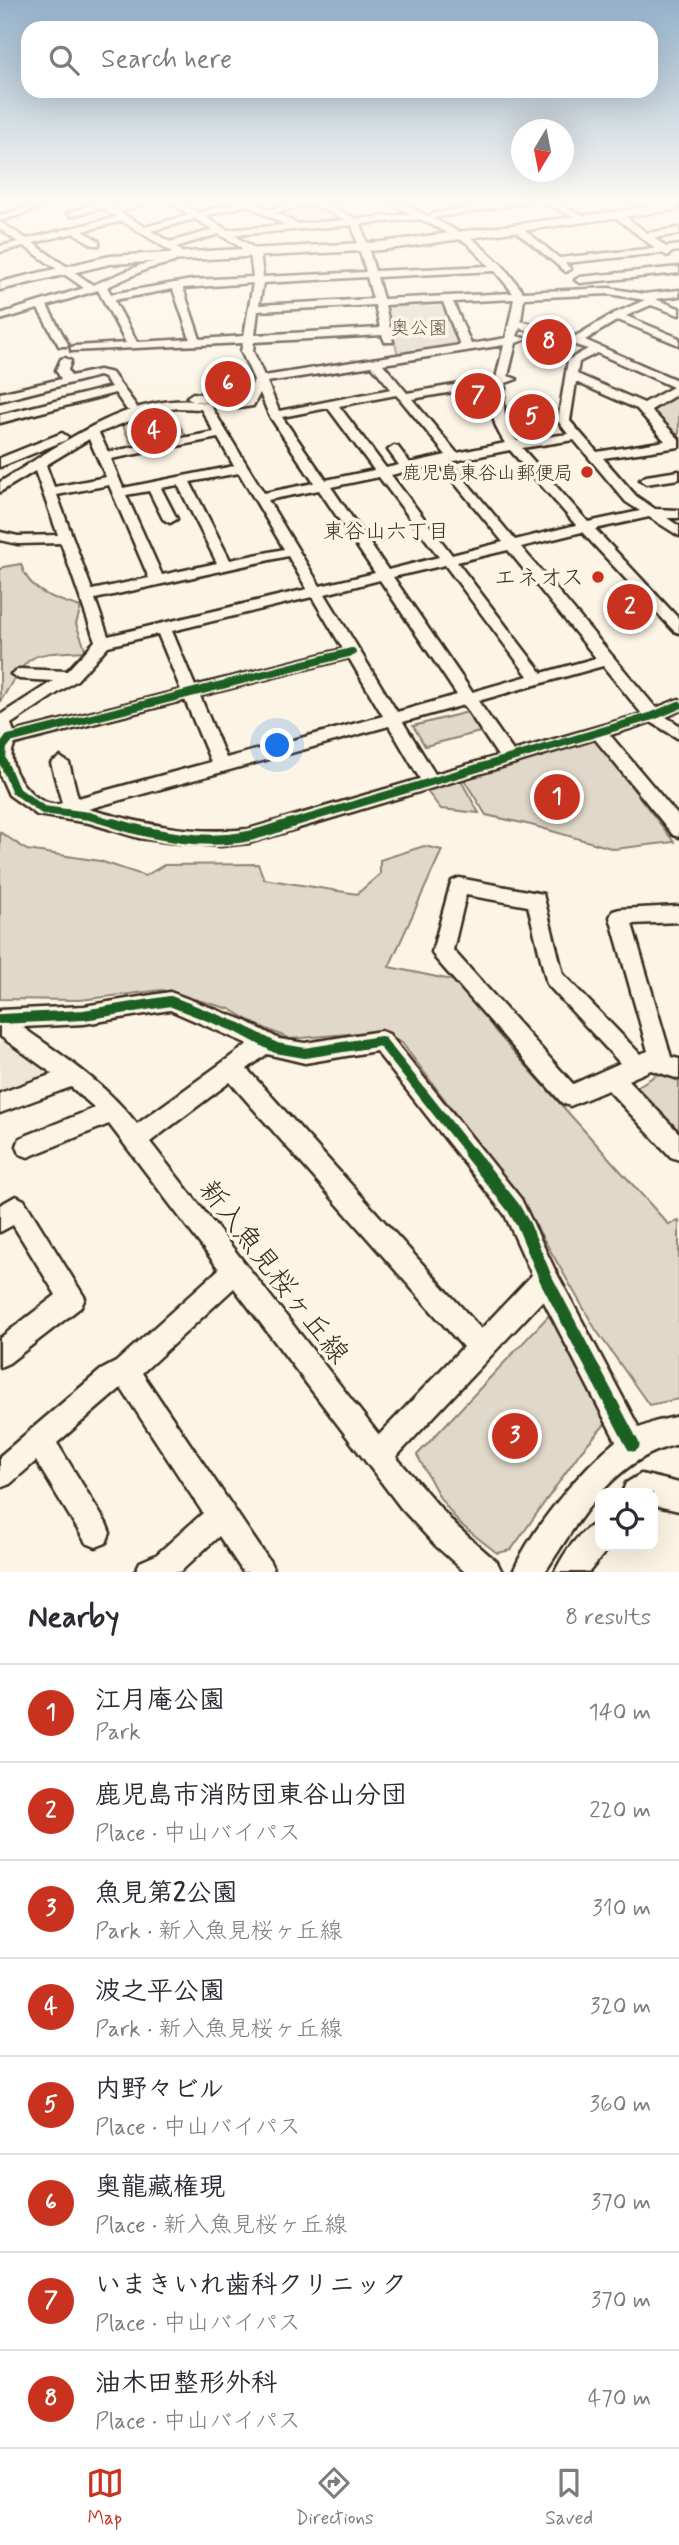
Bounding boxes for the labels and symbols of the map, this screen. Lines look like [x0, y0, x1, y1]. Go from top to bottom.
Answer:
north arrow [511, 119, 574, 182]
park label: 奥公園 [390, 316, 448, 341]
pin: 8 [526, 316, 572, 368]
pin: 6 [205, 358, 251, 410]
pin: 7 [455, 370, 501, 422]
pin: 5 [509, 391, 555, 443]
pin: 4 [131, 405, 177, 457]
place label: 鹿児島東谷山郵便局 [402, 461, 573, 486]
marker: 鹿児島東谷山郵便局 [579, 464, 595, 480]
district label: 東谷山六丁目 [323, 518, 449, 546]
place label: エネオス [493, 564, 584, 594]
marker: エネオス [590, 569, 606, 585]
pin: 2 [607, 581, 653, 633]
your location [260, 728, 294, 762]
pin: 1 [534, 771, 580, 823]
street label: 新入魚見桜ヶ丘線 [189, 1173, 357, 1372]
pin: 3 [492, 1410, 538, 1462]

